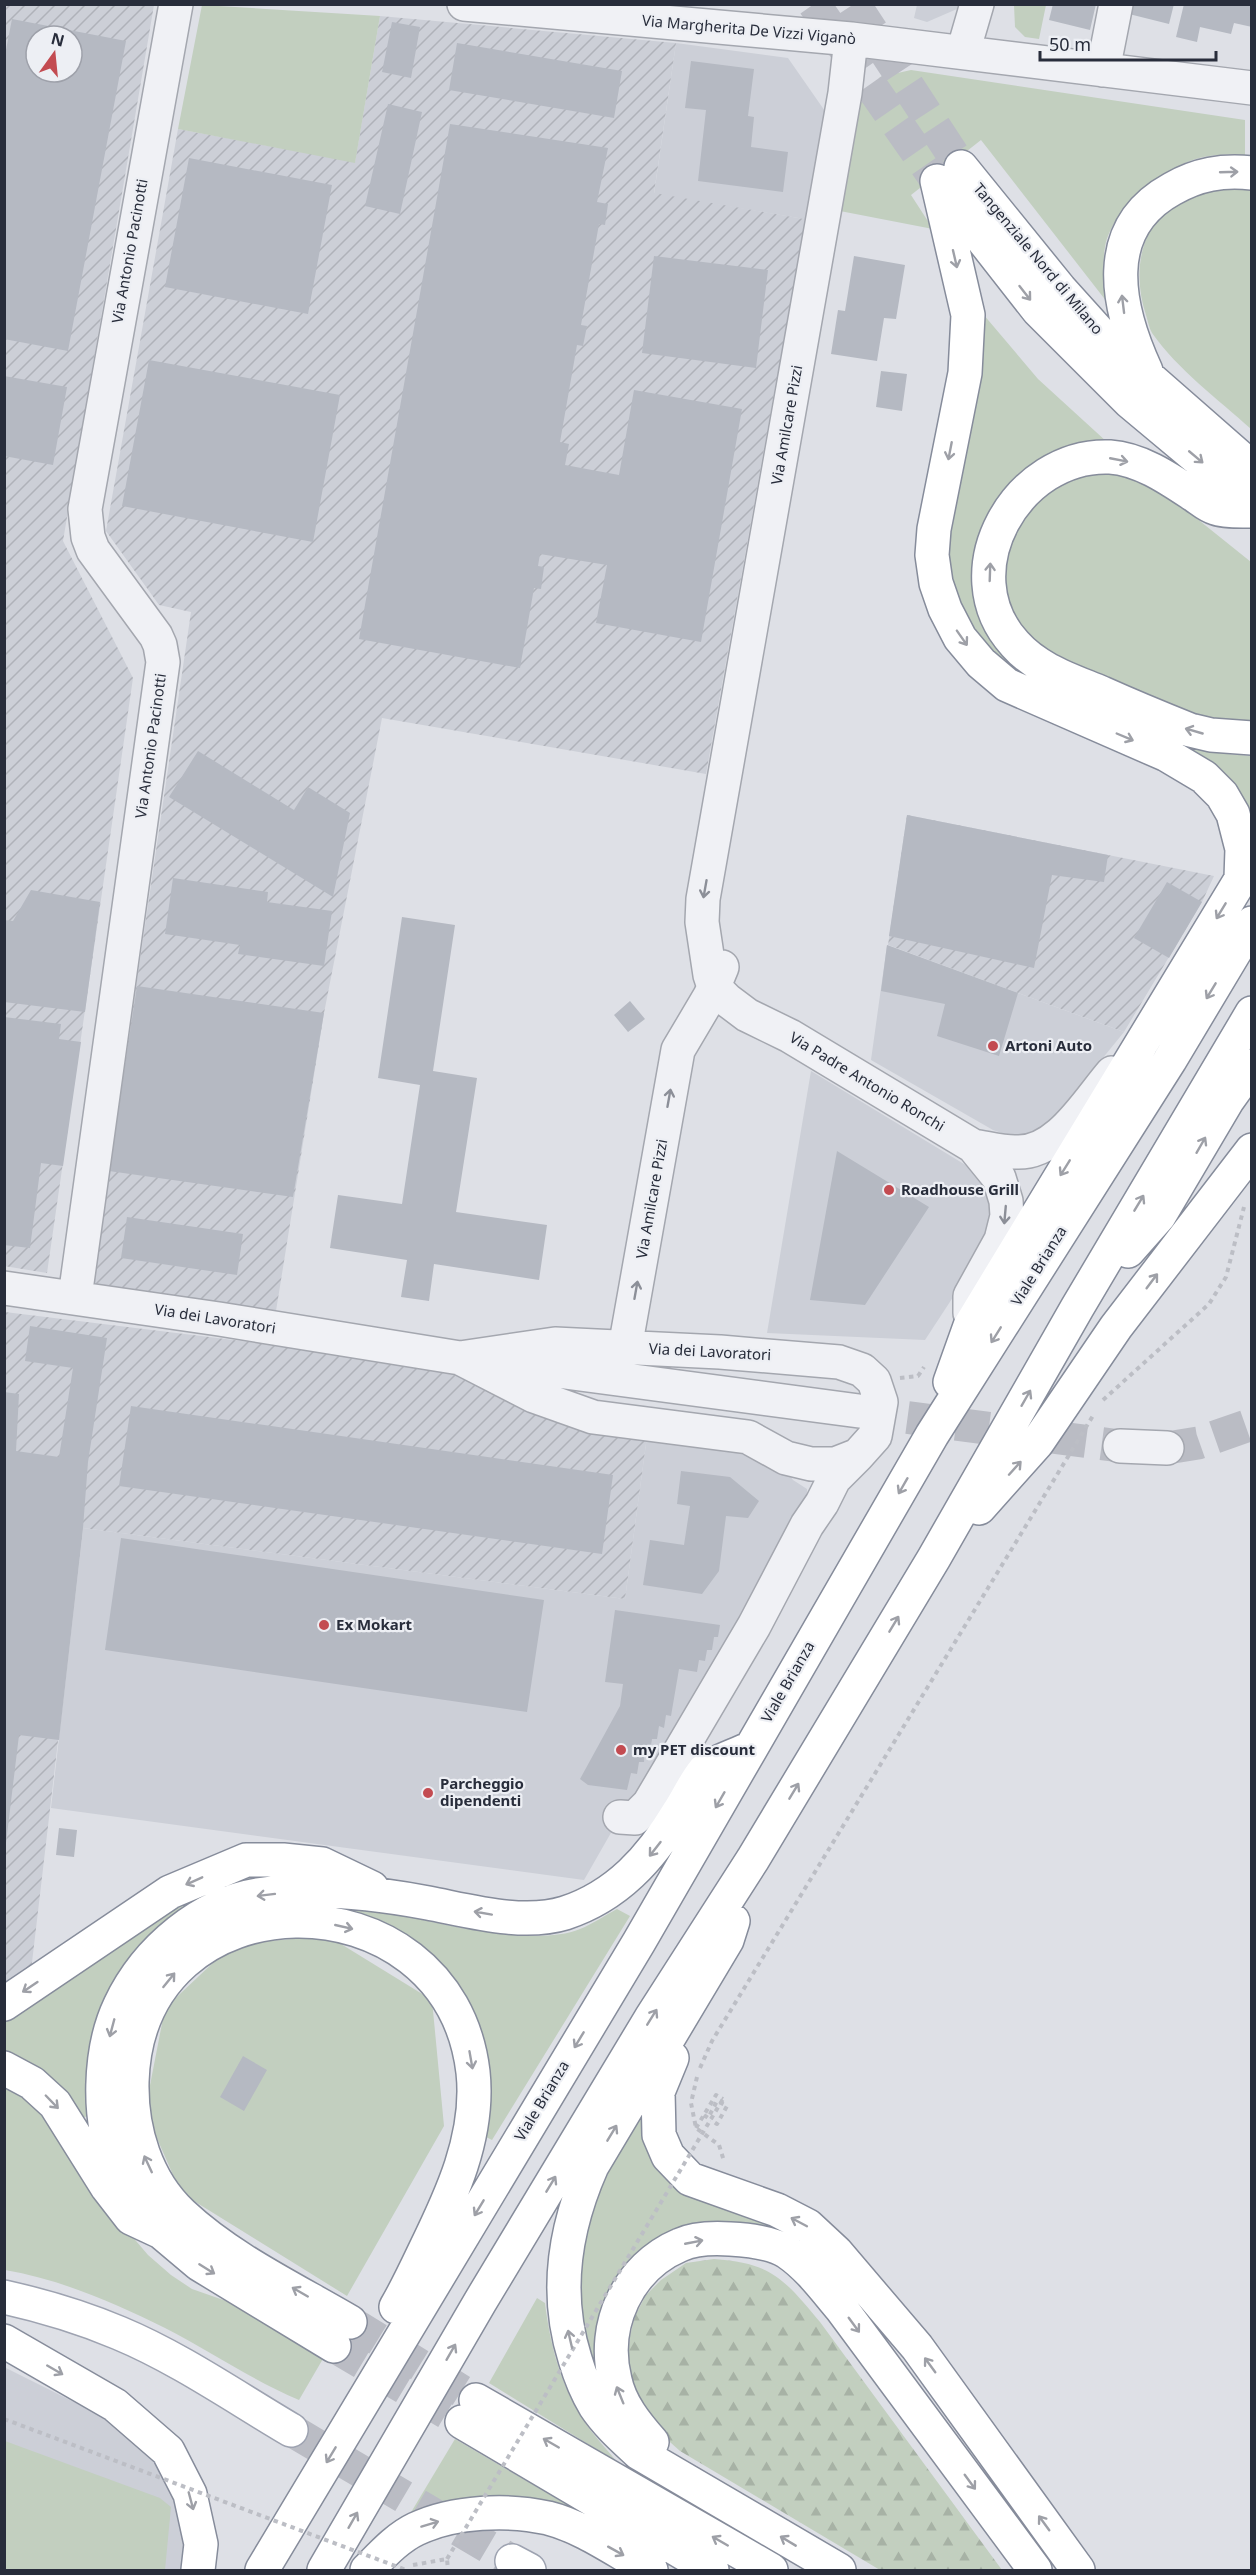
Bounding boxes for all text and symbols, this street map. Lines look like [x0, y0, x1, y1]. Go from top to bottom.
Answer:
street label: Via Margherita De Vizzi Viganò [641, 10, 857, 48]
north arrow [24, 24, 84, 84]
scale bar [1040, 24, 1216, 62]
text: N [49, 27, 67, 52]
text: 50 m [1049, 32, 1091, 56]
one-way arrow [1218, 166, 1238, 177]
street label: Via Antonio Pacinotti [106, 177, 152, 325]
street label: Tangenziale Nord di Milano [969, 178, 1108, 338]
one-way arrow [950, 249, 962, 268]
one-way arrow [1018, 285, 1031, 301]
one-way arrow [1118, 294, 1129, 314]
street label: Via Amilcare Pizzi [766, 363, 806, 486]
one-way arrow [944, 441, 955, 460]
one-way arrow [1188, 450, 1203, 464]
one-way arrow [1109, 454, 1128, 466]
one-way arrow [984, 563, 995, 583]
one-way arrow [956, 629, 968, 645]
street label: Via Antonio Pacinotti [130, 672, 170, 820]
one-way arrow [1185, 725, 1204, 736]
one-way arrow [1116, 732, 1134, 743]
one-way arrow [699, 879, 710, 899]
one-way arrow [1215, 902, 1227, 919]
one-way arrow [1204, 982, 1216, 999]
street label: Via Padre Antonio Ronchi [786, 1027, 949, 1135]
place label: Artoni Auto [1005, 1035, 1092, 1055]
marker: Artoni Auto [986, 1039, 1000, 1053]
one-way arrow [664, 1089, 675, 1108]
street label: Via Amilcare Pizzi [631, 1137, 671, 1260]
one-way arrow [1195, 1137, 1207, 1154]
one-way arrow [1059, 1159, 1071, 1176]
place label: Roadhouse Grill [901, 1179, 1019, 1199]
marker: Roadhouse Grill [882, 1183, 896, 1197]
one-way arrow [1133, 1195, 1145, 1212]
one-way arrow [999, 1205, 1010, 1224]
street label: Viale Brianza [1006, 1222, 1071, 1309]
one-way arrow [1145, 1273, 1158, 1289]
one-way arrow [630, 1281, 641, 1300]
street label: Via dei Lavoratori [153, 1299, 277, 1337]
one-way arrow [989, 1326, 1001, 1343]
street label: Via dei Lavoratori [648, 1338, 772, 1364]
one-way arrow [1020, 1390, 1032, 1407]
one-way arrow [1008, 1460, 1022, 1475]
one-way arrow [896, 1477, 908, 1494]
place label: Ex Mokart [336, 1614, 412, 1634]
one-way arrow [889, 1616, 901, 1633]
marker: Ex Mokart [317, 1618, 331, 1632]
street label: Viale Brianza [756, 1637, 818, 1726]
place label: my PET discount [633, 1739, 755, 1759]
marker: my PET discount [614, 1743, 628, 1757]
place label: Parcheggio dipendenti [440, 1773, 524, 1810]
one-way arrow [788, 1783, 800, 1800]
marker: Parcheggio dipendenti [421, 1786, 435, 1800]
one-way arrow [714, 1791, 726, 1808]
one-way arrow [648, 1841, 661, 1857]
one-way arrow [185, 1876, 203, 1888]
one-way arrow [257, 1889, 277, 1900]
one-way arrow [473, 1907, 493, 1918]
one-way arrow [335, 1921, 354, 1933]
one-way arrow [162, 1973, 176, 1988]
one-way arrow [22, 1981, 39, 1993]
one-way arrow [646, 2009, 658, 2026]
one-way arrow [106, 2018, 118, 2037]
one-way arrow [572, 2031, 584, 2048]
one-way arrow [465, 2050, 476, 2070]
street label: Viale Brianza [509, 2057, 573, 2144]
one-way arrow [44, 2094, 59, 2109]
one-way arrow [606, 2125, 618, 2142]
one-way arrow [142, 2155, 153, 2173]
one-way arrow [546, 2176, 558, 2193]
one-way arrow [472, 2199, 484, 2216]
one-way arrow [791, 2216, 808, 2228]
one-way arrow [684, 2236, 704, 2247]
one-way arrow [198, 2263, 215, 2275]
one-way arrow [292, 2286, 309, 2298]
one-way arrow [848, 2317, 860, 2333]
one-way arrow [563, 2329, 575, 2348]
one-way arrow [446, 2344, 458, 2361]
one-way arrow [924, 2357, 936, 2373]
one-way arrow [46, 2364, 63, 2376]
one-way arrow [614, 2387, 625, 2405]
one-way arrow [543, 2437, 560, 2449]
one-way arrow [324, 2446, 336, 2463]
one-way arrow [964, 2474, 976, 2490]
one-way arrow [186, 2491, 197, 2510]
one-way arrow [347, 2512, 359, 2529]
one-way arrow [1038, 2515, 1050, 2531]
one-way arrow [420, 2518, 439, 2529]
one-way arrow [780, 2534, 797, 2546]
one-way arrow [712, 2535, 729, 2547]
one-way arrow [607, 2545, 624, 2557]

